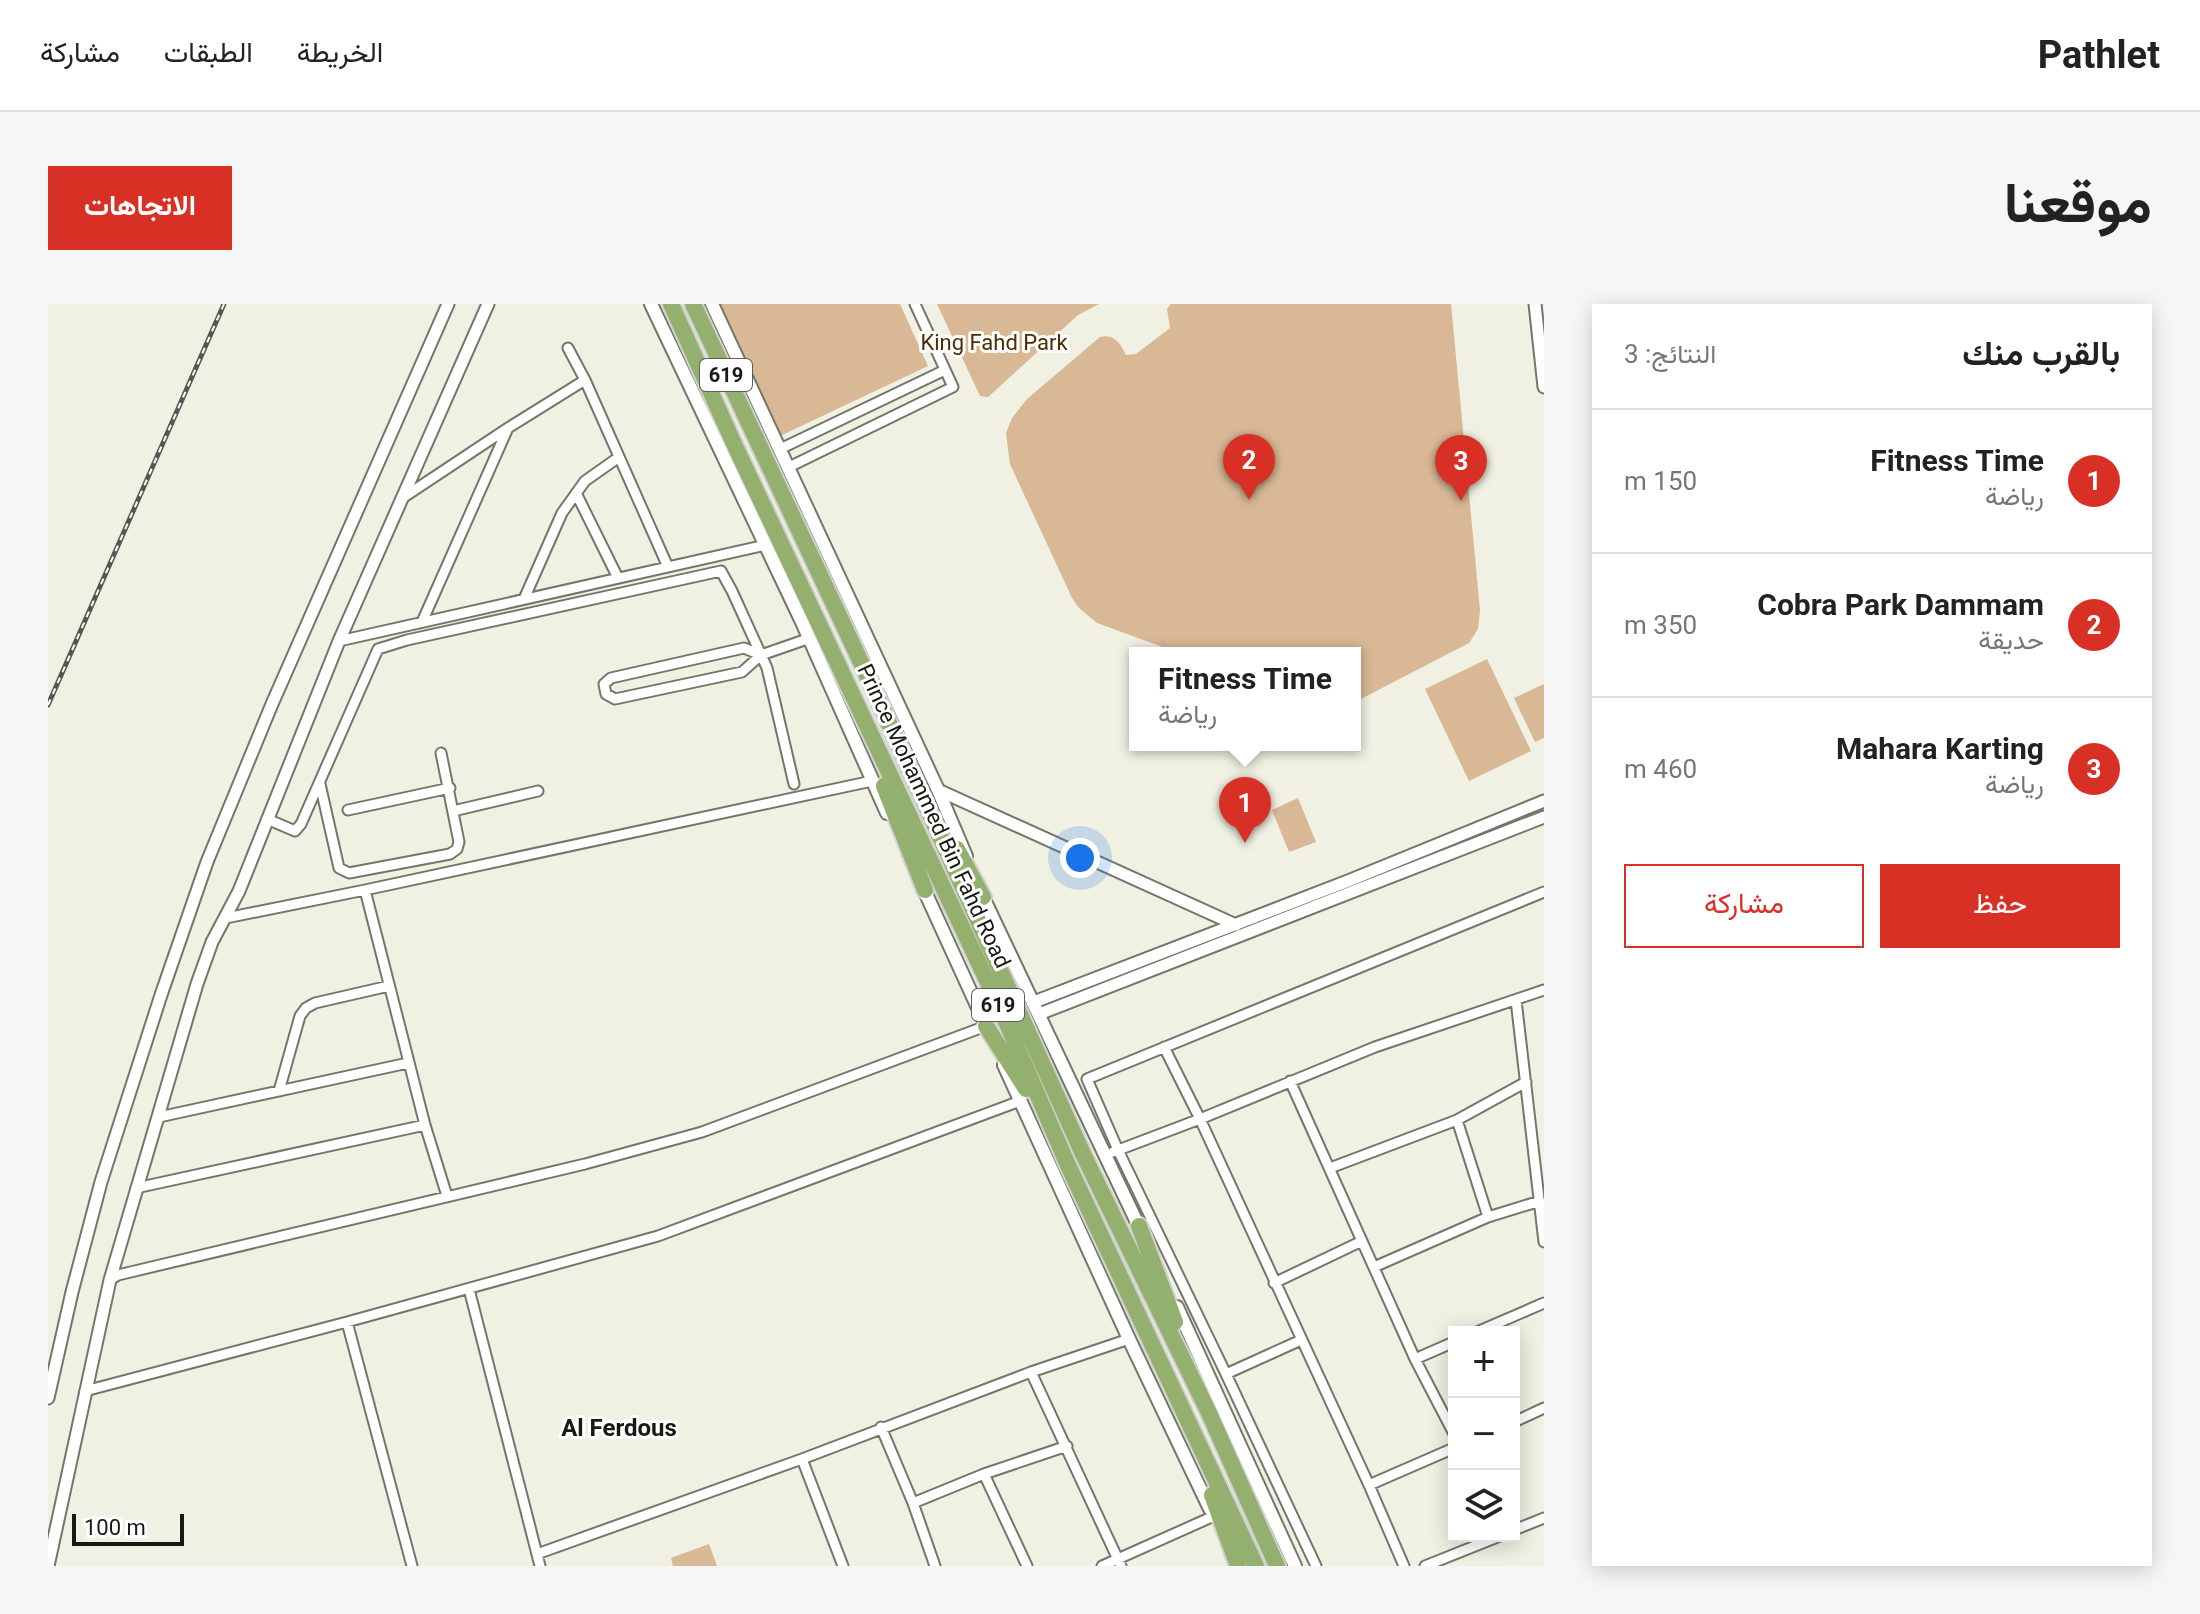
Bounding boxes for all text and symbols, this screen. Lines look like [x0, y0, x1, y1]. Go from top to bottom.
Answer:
text: Pathlet [2038, 33, 2160, 77]
text: مشاركة [40, 36, 120, 69]
text: الطبقات [164, 36, 253, 69]
text: الخريطة [297, 36, 383, 69]
button: الاتجاهات [48, 166, 232, 250]
text: موقعنا [2004, 170, 2152, 236]
park label: King Fahd Park [920, 330, 1068, 355]
text: بالقرب منك [1962, 333, 2120, 373]
text: النتائج: 3 [1624, 339, 1716, 369]
road number: 619 [700, 359, 752, 391]
pin: 2 [1223, 434, 1275, 500]
pin: 3 [1435, 435, 1487, 501]
text: Fitness Time [1870, 443, 2044, 478]
text: 150 m [1624, 466, 1697, 496]
text: 1 [2087, 466, 2101, 496]
text: رياضة [1985, 481, 2044, 511]
text: Cobra Park Dammam [1757, 587, 2044, 622]
text: 350 m [1624, 610, 1697, 640]
text: 2 [2087, 610, 2101, 640]
text: حديقة [1978, 625, 2044, 655]
popup [1129, 647, 1361, 751]
street label: Prince Mohammed Bin Fahd Road [852, 660, 1016, 972]
text: Fitness Time [1158, 661, 1332, 696]
text: رياضة [1158, 699, 1217, 729]
text: Mahara Karting [1836, 731, 2044, 766]
text: 460 m [1624, 754, 1697, 784]
text: 3 [2087, 754, 2101, 784]
text: رياضة [1985, 769, 2044, 799]
pin: 1 [1219, 777, 1271, 843]
your location [1060, 838, 1100, 878]
button: مشاركة [1624, 864, 1864, 948]
button: حفظ [1880, 864, 2120, 948]
road number: 619 [972, 989, 1024, 1021]
map controls [1448, 1326, 1520, 1542]
button: + [1448, 1326, 1520, 1398]
button: − [1448, 1398, 1520, 1470]
district label: Al Ferdous [561, 1414, 677, 1442]
button: layers [1448, 1470, 1520, 1542]
scale bar [72, 1510, 184, 1546]
text: 100 m [84, 1515, 146, 1540]

